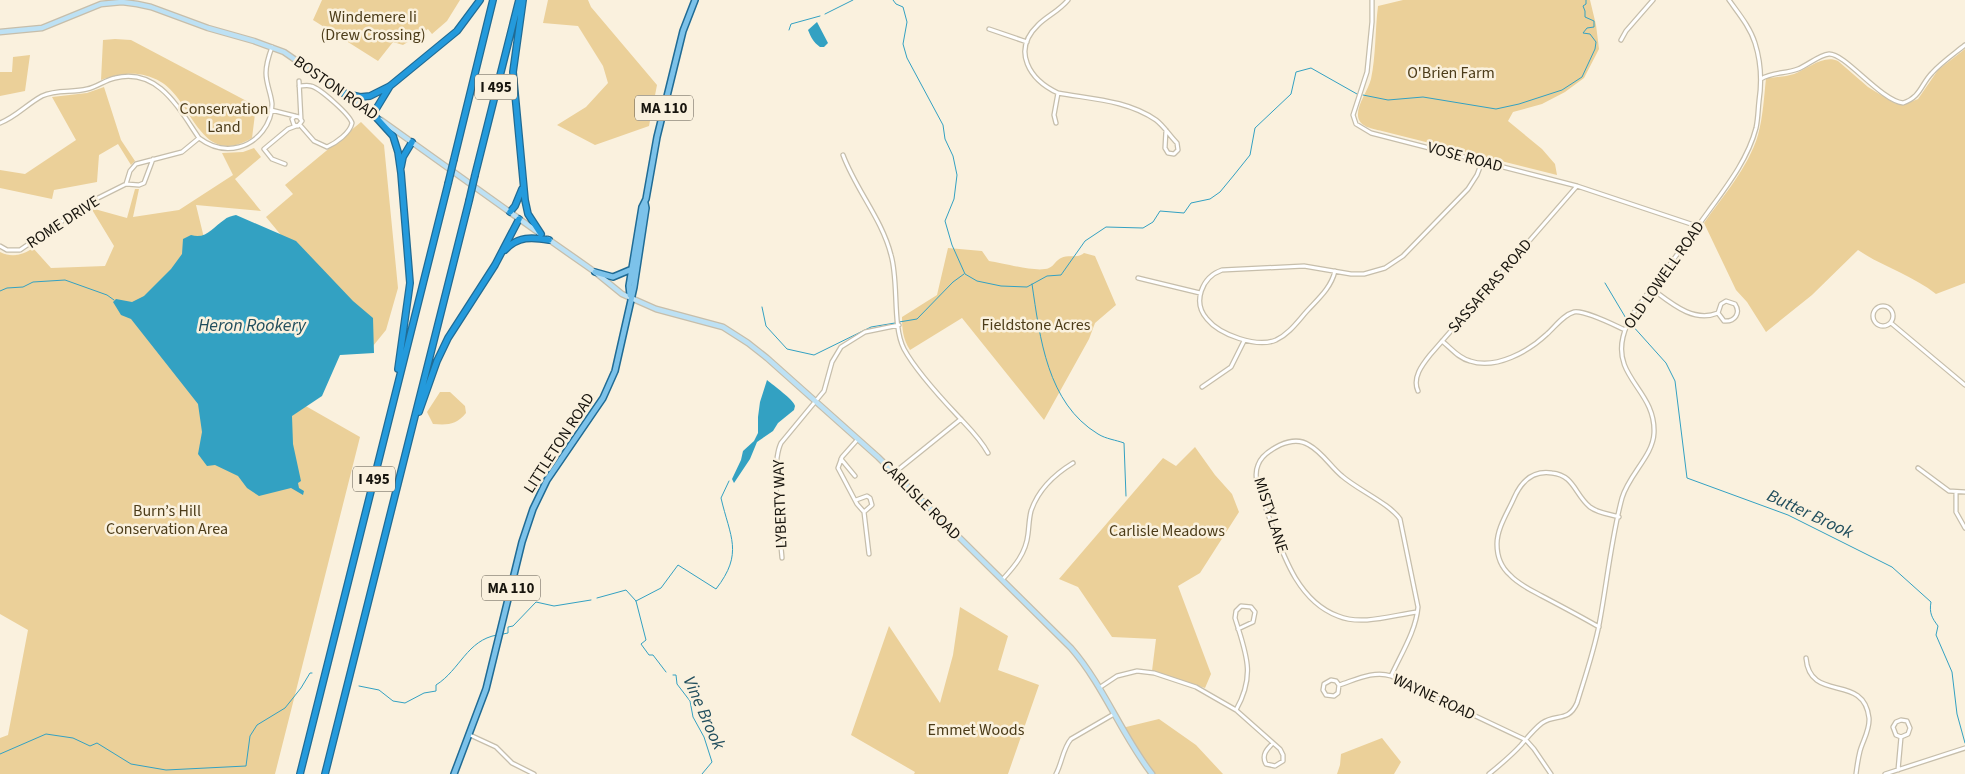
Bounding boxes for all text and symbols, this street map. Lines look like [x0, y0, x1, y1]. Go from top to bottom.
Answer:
park label: Windemere Ii (Drew Crossing) [320, 6, 426, 46]
street label: BOSTON ROAD [289, 51, 383, 125]
park label: O'Brien Farm [1407, 62, 1495, 84]
road number: I 495 [475, 74, 517, 100]
road number: MA 110 [635, 96, 693, 120]
park label: Conservation Land [180, 98, 268, 138]
street label: VOSE ROAD [1425, 136, 1505, 178]
street label: ROME DRIVE [22, 190, 104, 254]
street label: OLD LOWELL ROAD [1619, 216, 1710, 333]
street label: SASSAFRAS ROAD [1443, 234, 1537, 338]
water label: Heron Rookery [198, 313, 307, 338]
park label: Fieldstone Acres [982, 314, 1091, 336]
street label: LITTLETON ROAD [518, 388, 600, 498]
street label: CARLISLE ROAD [876, 455, 966, 545]
street label: LYBERTY WAY [767, 459, 793, 549]
road number: I 495 [353, 466, 395, 492]
street label: MISTY LANE [1248, 474, 1294, 556]
water label: Butter Brook [1763, 483, 1858, 545]
park label: Burn’s Hill Conservation Area [106, 500, 228, 540]
park label: Carlisle Meadows [1109, 520, 1225, 542]
road number: MA 110 [482, 576, 540, 600]
street label: WAYNE ROAD [1389, 668, 1479, 726]
water label: Vine Brook [677, 672, 731, 754]
park label: Emmet Woods [928, 719, 1025, 741]

